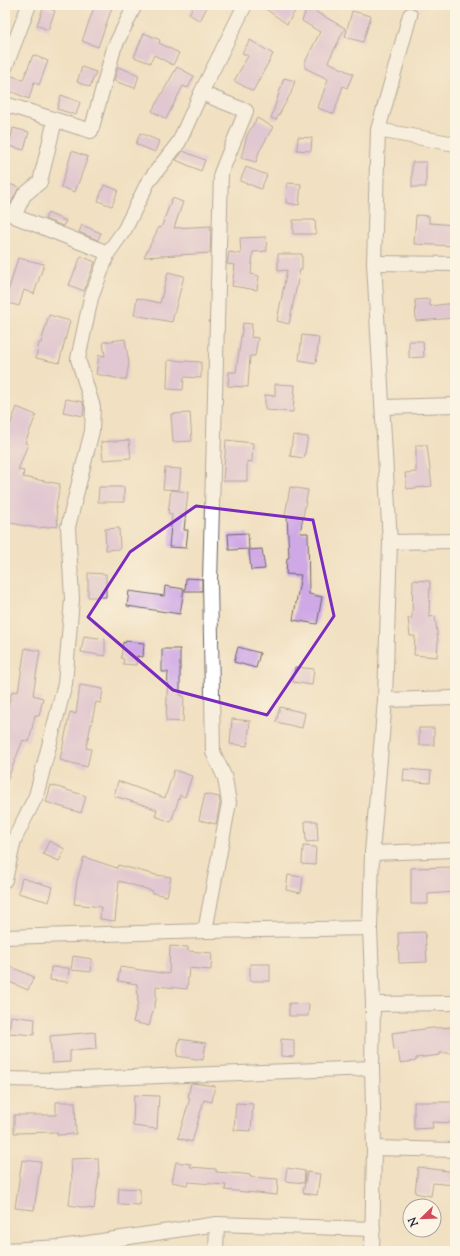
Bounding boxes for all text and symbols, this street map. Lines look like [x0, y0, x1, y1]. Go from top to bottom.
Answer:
north arrow [402, 1198, 442, 1238]
text: N [405, 1214, 423, 1230]

